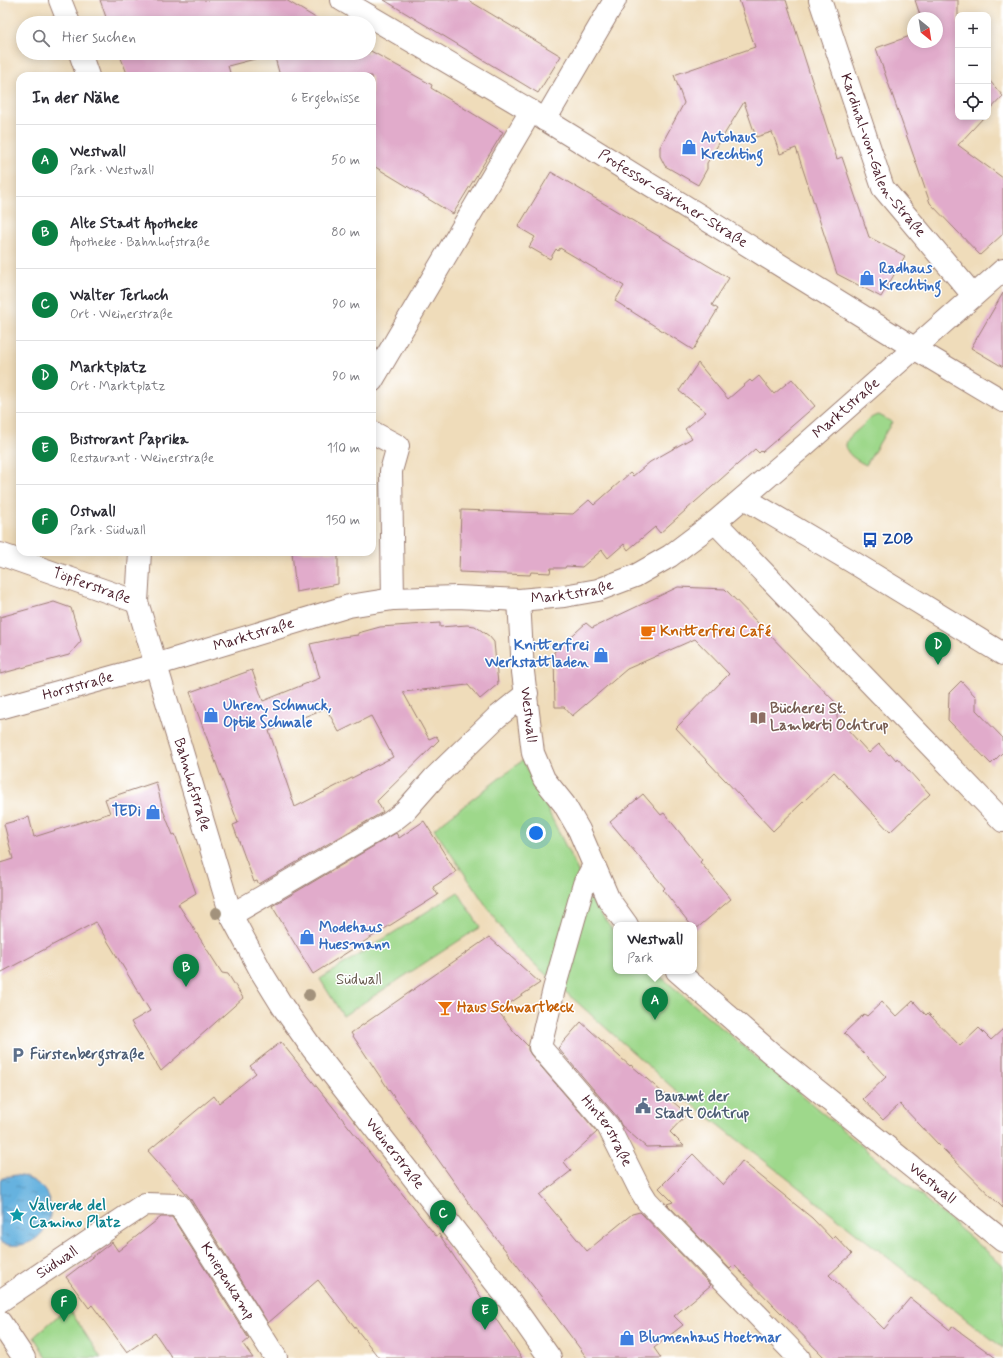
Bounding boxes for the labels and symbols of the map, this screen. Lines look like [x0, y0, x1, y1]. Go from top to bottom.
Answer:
north arrow [907, 12, 943, 48]
street label: Kardinal-von-Galen-Straße [835, 71, 930, 242]
place label: Autohaus Krechting [701, 128, 763, 167]
shop icon: Autohaus Krechting [680, 138, 698, 156]
street label: Professor-Gärtner-Straße [594, 145, 751, 253]
place label: Radhaus Krechting [879, 259, 941, 298]
shop icon: Radhaus Krechting [858, 269, 876, 287]
street label: Marktstraße [809, 373, 884, 444]
place label: ZOB [882, 530, 913, 550]
bus stop icon: ZOB [861, 531, 879, 549]
street label: Töpferstraße [50, 563, 134, 609]
street label: Marktstraße [530, 575, 616, 609]
street label: Marktstraße [211, 613, 297, 657]
place label: Knitterfrei Café [660, 622, 771, 642]
cafe icon: Knitterfrei Café [639, 623, 657, 641]
pin: D [925, 632, 951, 665]
place label: Knitterfrei Werkstattladen [484, 636, 590, 673]
shop icon: Knitterfrei Werkstattladen [592, 646, 610, 664]
street label: Horststraße [40, 667, 116, 706]
street label: Westwall [515, 686, 542, 743]
place label: Uhren, Schmuck, Optik Schmale [223, 696, 332, 733]
place label: Bücherei St. Lamberti Ochtrup [770, 699, 888, 736]
shop icon: Uhren, Schmuck, Optik Schmale [202, 706, 220, 724]
library icon: Bücherei St. Lamberti Ochtrup [749, 709, 767, 727]
street label: Bahnhofstraße [168, 736, 215, 834]
place label: TEDi [112, 802, 141, 822]
shop icon: TEDi [144, 803, 162, 821]
your location [526, 823, 546, 843]
place label: Modehaus Huesmann [319, 918, 390, 955]
shop icon: Modehaus Huesmann [298, 928, 316, 946]
pin: B [173, 954, 199, 987]
park label: Südwall [336, 970, 382, 990]
pin: A [642, 987, 668, 1020]
place label: Haus Schwartbeck [457, 998, 575, 1018]
bar icon: Haus Schwartbeck [436, 999, 454, 1017]
place label: Fürstenbergstraße [30, 1045, 145, 1067]
parking icon: Fürstenbergstraße [9, 1046, 27, 1064]
place label: Bauamt der Stadt Ochtrup [655, 1087, 749, 1124]
street label: Hinterstraße [576, 1091, 637, 1170]
public building icon: Bauamt der Stadt Ochtrup [634, 1097, 652, 1115]
street label: Weinerstraße [361, 1114, 429, 1193]
street label: Westwall [904, 1158, 960, 1209]
place label: Valverde del Camino Platz [29, 1196, 121, 1233]
pin: C [430, 1200, 456, 1233]
place icon: Valverde del Camino Platz [8, 1206, 26, 1224]
street label: Kniepenkamp [195, 1239, 260, 1324]
street label: Südwall [33, 1241, 82, 1284]
pin: F [51, 1289, 77, 1322]
pin: E [472, 1297, 498, 1330]
place label: Blumenhaus Hoetmar [639, 1328, 782, 1348]
shop icon: Blumenhaus Hoetmar [618, 1329, 636, 1347]

